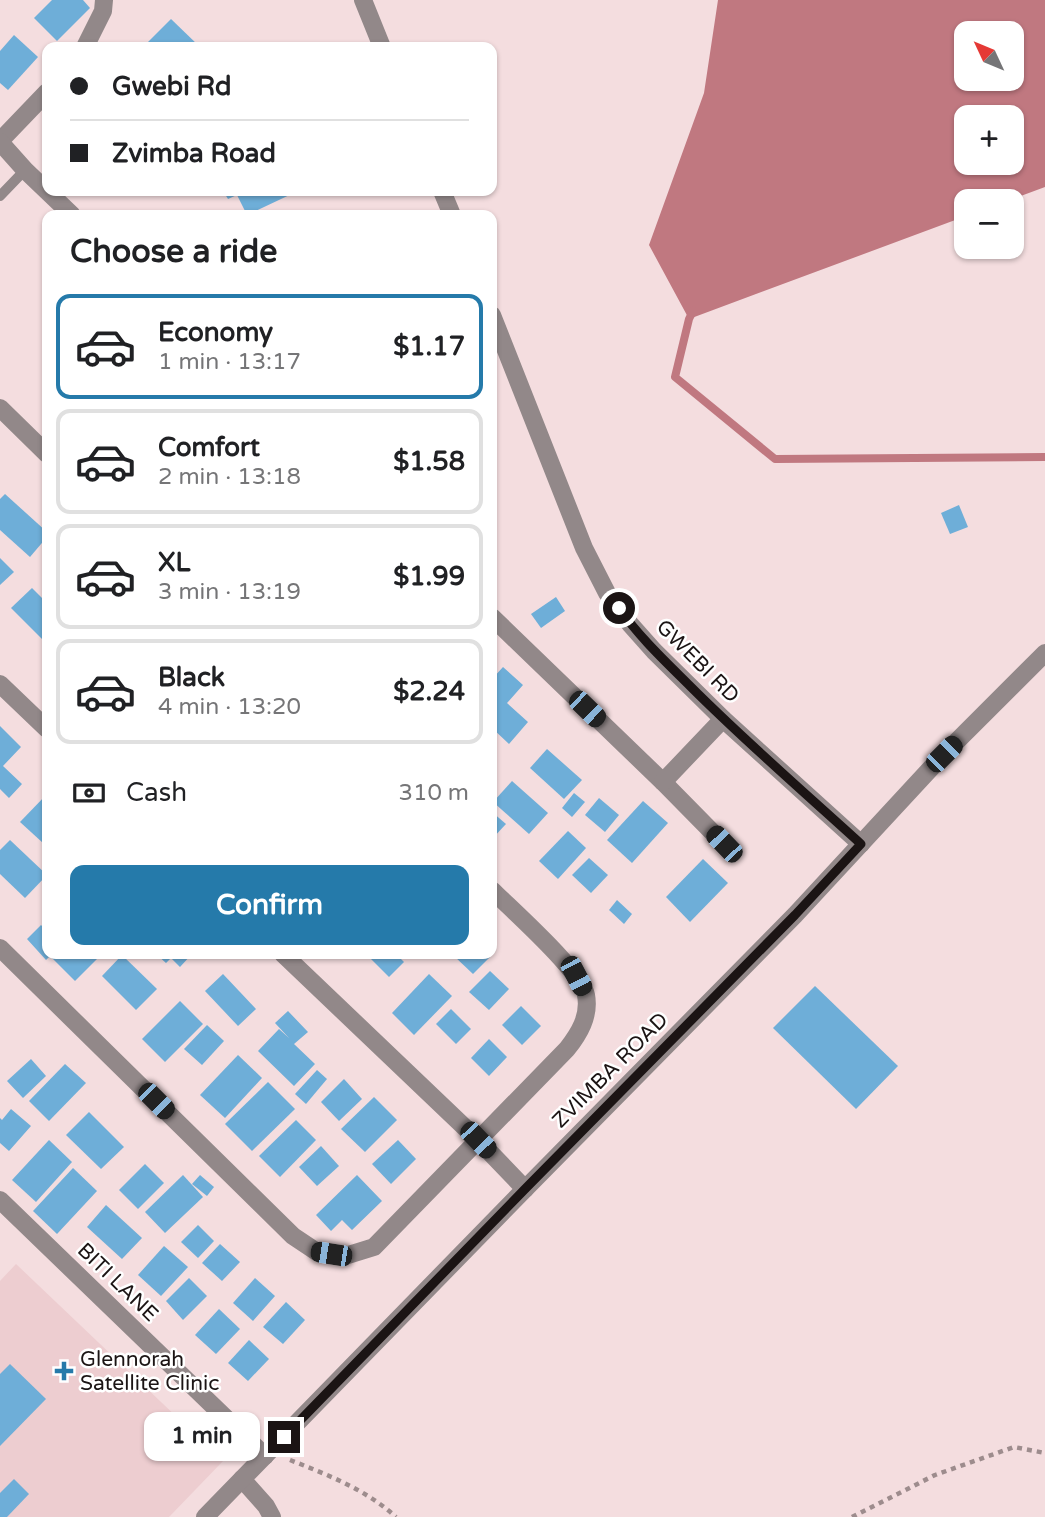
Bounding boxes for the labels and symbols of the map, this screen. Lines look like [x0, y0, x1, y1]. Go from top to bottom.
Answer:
north arrow [954, 21, 1024, 91]
route start [603, 592, 635, 624]
street label: GWEBI RD [651, 615, 744, 708]
car [565, 687, 610, 731]
car [922, 732, 967, 776]
car [702, 822, 747, 866]
car [557, 953, 596, 999]
street label: ZVIMBA ROAD [547, 1007, 673, 1133]
car [134, 1079, 179, 1123]
car [456, 1118, 501, 1162]
street label: BITI LANE [72, 1238, 163, 1327]
car [309, 1240, 354, 1268]
place label: Glennorah Satellite Clinic [80, 1347, 219, 1396]
marker: Glennorah Satellite Clinic [54, 1361, 74, 1381]
callout: 1 min [144, 1412, 260, 1462]
route end [268, 1421, 300, 1453]

